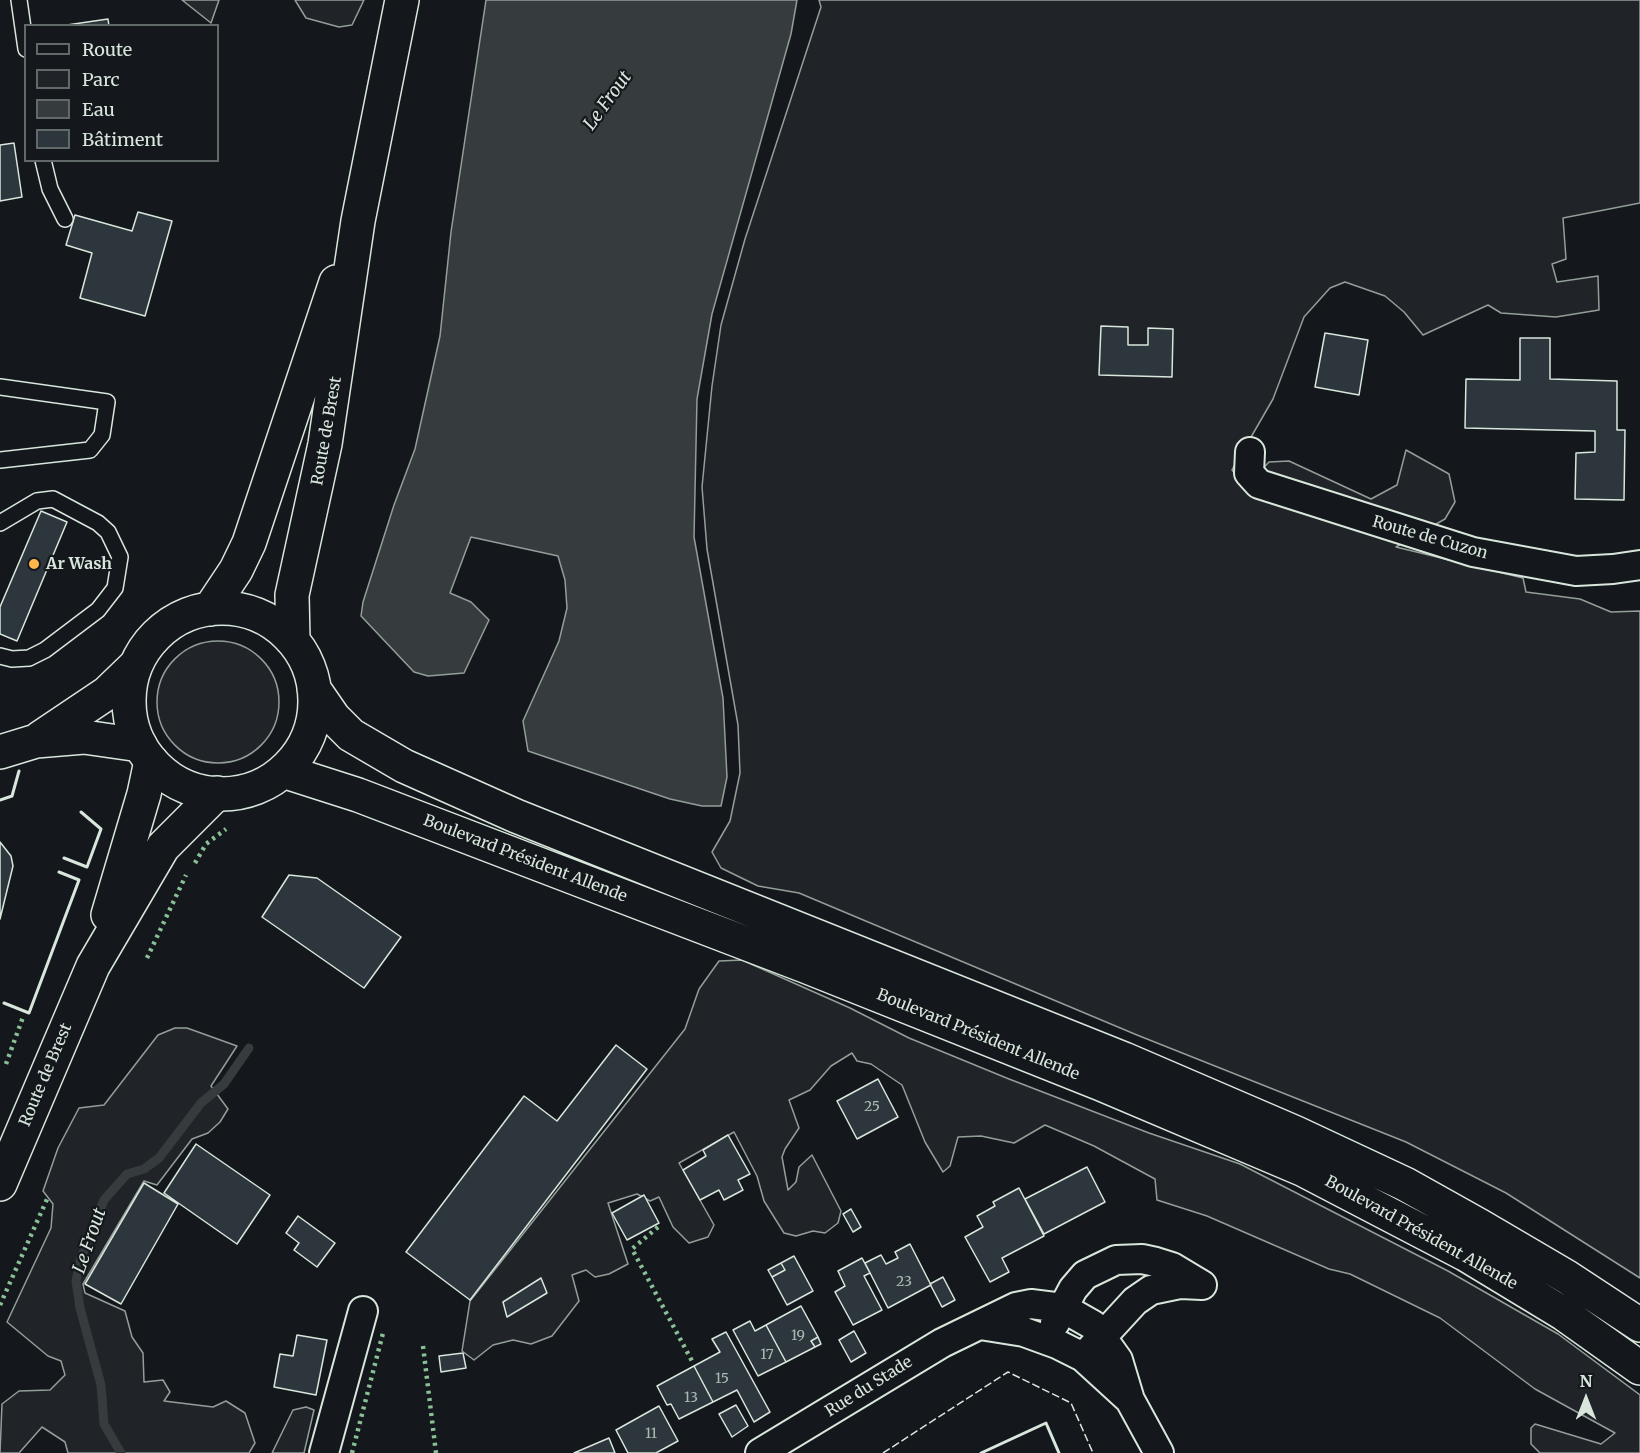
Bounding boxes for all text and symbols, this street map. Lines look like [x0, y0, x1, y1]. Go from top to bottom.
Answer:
legend [24, 24, 219, 162]
text: Route [82, 38, 132, 61]
water label: Le Frout [579, 67, 637, 135]
text: Parc [82, 68, 120, 91]
text: Eau [82, 98, 115, 121]
text: Bâtiment [82, 128, 163, 151]
street label: Route de Brest [308, 375, 346, 487]
street label: Route de Cuzon [1370, 512, 1490, 564]
place label: Ar Wash [46, 554, 112, 574]
marker: Ar Wash [27, 557, 41, 571]
street label: Boulevard Président Allende [420, 811, 630, 907]
street label: Boulevard Président Allende [874, 985, 1082, 1085]
street label: Route de Brest [16, 1021, 76, 1129]
house number: 25 [864, 1099, 880, 1115]
street label: Boulevard Président Allende [1322, 1172, 1520, 1294]
water label: Le Frout [69, 1206, 111, 1276]
house number: 23 [896, 1274, 912, 1290]
house number: 19 [791, 1328, 805, 1344]
house number: 17 [760, 1347, 774, 1363]
street label: Rue du Stade [822, 1353, 916, 1421]
north arrow [1556, 1369, 1616, 1429]
house number: 15 [715, 1371, 729, 1387]
text: N [1580, 1371, 1592, 1391]
house number: 13 [684, 1390, 698, 1406]
house number: 11 [645, 1426, 657, 1442]

